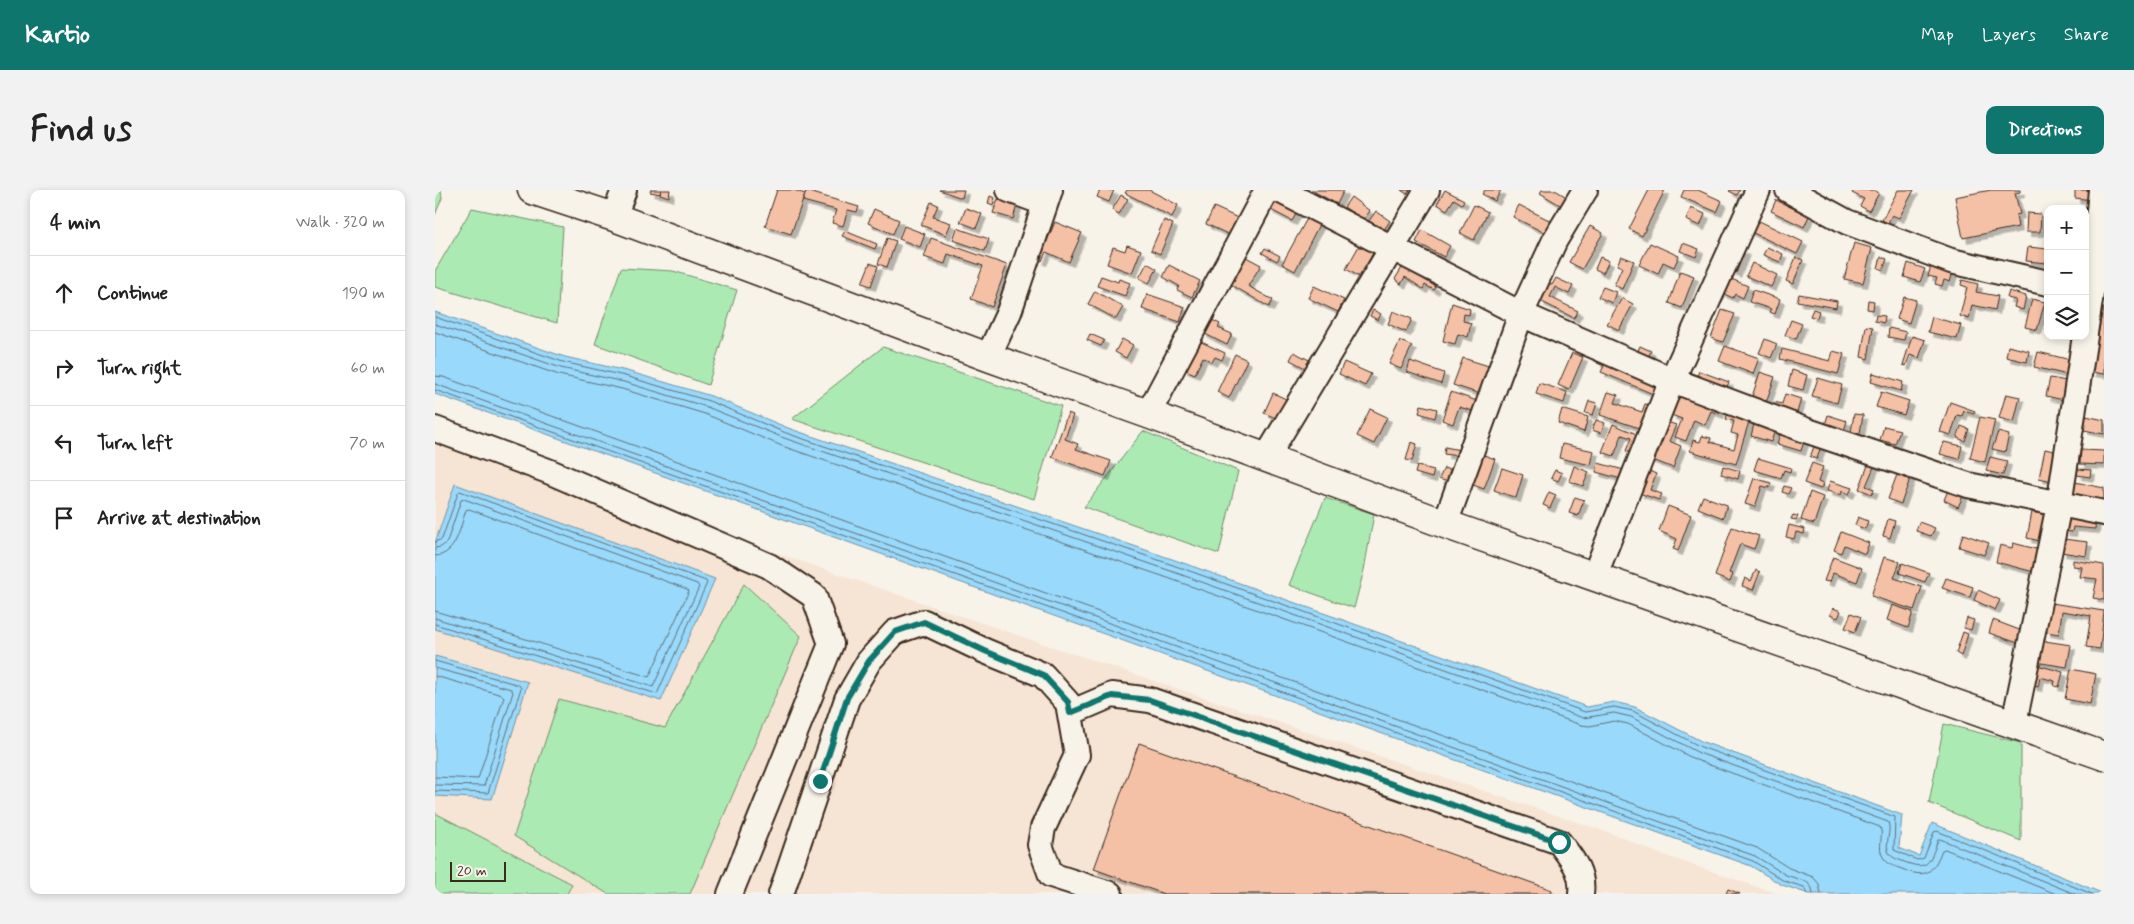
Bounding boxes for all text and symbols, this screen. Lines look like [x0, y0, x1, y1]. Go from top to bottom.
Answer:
text: Kartio [25, 20, 90, 51]
text: Map [1921, 23, 1954, 47]
text: Layers [1982, 23, 2036, 47]
text: Share [2064, 23, 2109, 47]
button: Directions [1986, 106, 2104, 154]
text: Find us [30, 107, 132, 153]
map controls [2044, 205, 2089, 340]
button: + [2044, 205, 2089, 250]
text: 4 min [50, 209, 101, 237]
text: Walk · 320 m [296, 212, 385, 233]
button: − [2044, 250, 2089, 295]
icon: ahead [50, 279, 78, 307]
text: Continue [97, 281, 168, 306]
text: 190 m [342, 283, 385, 304]
button: layers [2044, 295, 2089, 340]
icon: right [50, 354, 78, 382]
text: Turn right [97, 356, 181, 381]
text: 60 m [351, 358, 385, 379]
icon: left [50, 429, 78, 457]
text: Turn left [97, 431, 173, 456]
text: 70 m [349, 433, 385, 454]
icon: arrive [50, 504, 78, 532]
text: Arrive at destination [97, 506, 261, 531]
route end [809, 770, 832, 793]
route start [1548, 831, 1571, 854]
scale bar [450, 859, 506, 882]
text: 20 m [457, 862, 487, 880]

